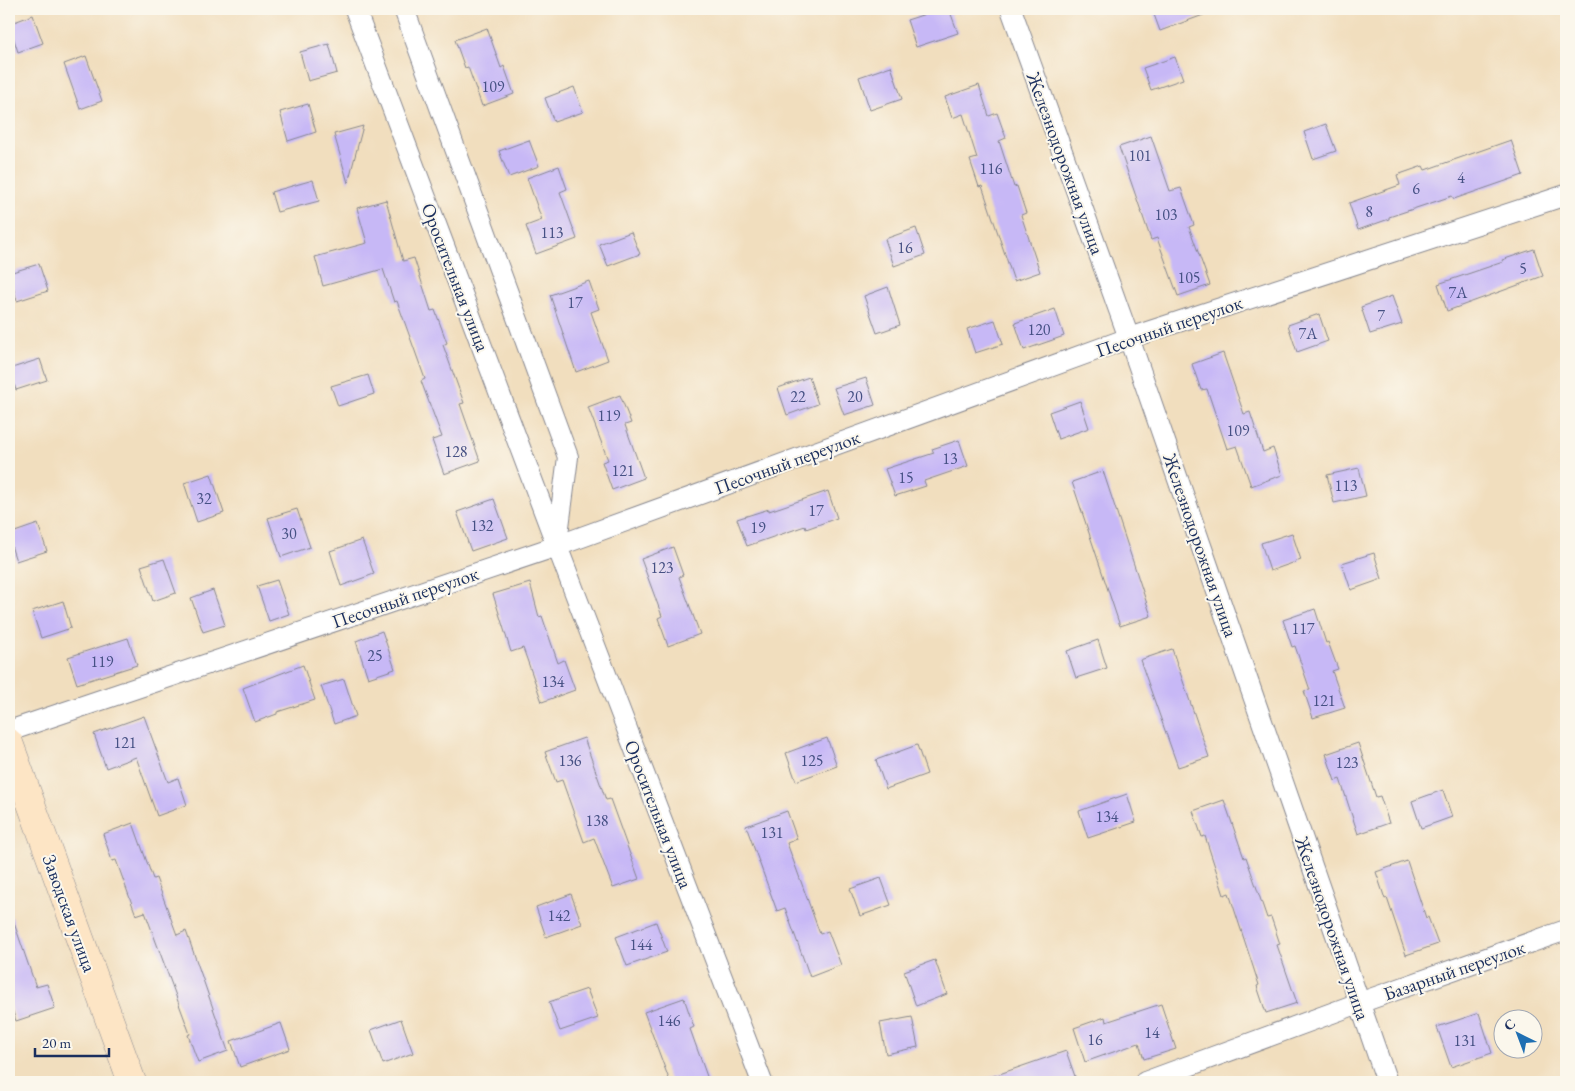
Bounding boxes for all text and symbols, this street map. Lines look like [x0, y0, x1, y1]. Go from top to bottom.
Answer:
street label: Железнодорожная улица [1021, 67, 1110, 258]
house number: 109 [481, 76, 505, 97]
house number: 101 [1128, 145, 1152, 166]
house number: 116 [979, 158, 1003, 179]
house number: 4 [1457, 167, 1465, 188]
house number: 6 [1412, 178, 1420, 199]
street label: Оросительная улица [416, 199, 496, 355]
house number: 8 [1365, 201, 1373, 222]
house number: 103 [1154, 204, 1178, 225]
house number: 113 [540, 222, 564, 243]
house number: 16 [897, 237, 913, 258]
house number: 5 [1519, 258, 1527, 279]
house number: 105 [1177, 267, 1201, 288]
house number: 7А [1449, 282, 1468, 303]
street label: Песочный переулок [1093, 290, 1246, 363]
house number: 17 [567, 292, 583, 313]
house number: 7 [1377, 305, 1385, 326]
house number: 120 [1027, 319, 1051, 340]
house number: 7А [1299, 323, 1318, 344]
house number: 22 [790, 386, 806, 407]
house number: 20 [847, 386, 863, 407]
house number: 119 [597, 405, 621, 426]
house number: 109 [1226, 420, 1250, 441]
street label: Песочный переулок [711, 425, 863, 500]
house number: 128 [444, 441, 468, 462]
house number: 13 [942, 448, 958, 469]
street label: Железнодорожная улица [1157, 449, 1244, 641]
house number: 121 [611, 460, 635, 481]
house number: 15 [898, 467, 914, 488]
house number: 113 [1334, 475, 1358, 496]
house number: 32 [196, 488, 212, 509]
house number: 17 [808, 500, 824, 521]
house number: 132 [470, 515, 494, 536]
house number: 19 [750, 517, 766, 538]
house number: 30 [281, 523, 297, 544]
house number: 123 [650, 557, 674, 578]
street label: Песочный переулок [329, 561, 482, 634]
house number: 117 [1291, 618, 1315, 639]
house number: 25 [367, 645, 383, 666]
house number: 119 [90, 651, 114, 672]
house number: 134 [541, 671, 565, 692]
house number: 121 [1312, 690, 1336, 711]
house number: 121 [113, 732, 137, 753]
street label: Оросительная улица [619, 736, 699, 892]
house number: 136 [558, 750, 582, 771]
house number: 125 [800, 750, 824, 771]
house number: 123 [1335, 752, 1359, 773]
house number: 134 [1095, 806, 1119, 827]
house number: 138 [585, 810, 609, 831]
house number: 131 [760, 822, 784, 843]
street label: Железнодорожная улица [1289, 832, 1376, 1024]
street label: Заводская улица [37, 851, 103, 976]
house number: 142 [547, 905, 571, 926]
house number: 144 [629, 934, 653, 955]
street label: Базарный переулок [1380, 935, 1528, 1006]
north arrow [1492, 1008, 1542, 1058]
house number: 146 [657, 1010, 681, 1031]
text: С [1500, 1014, 1519, 1034]
house number: 14 [1144, 1022, 1160, 1043]
scale bar [35, 1026, 109, 1058]
house number: 16 [1087, 1029, 1103, 1050]
house number: 131 [1453, 1030, 1477, 1051]
text: 20 m [42, 1033, 71, 1052]

